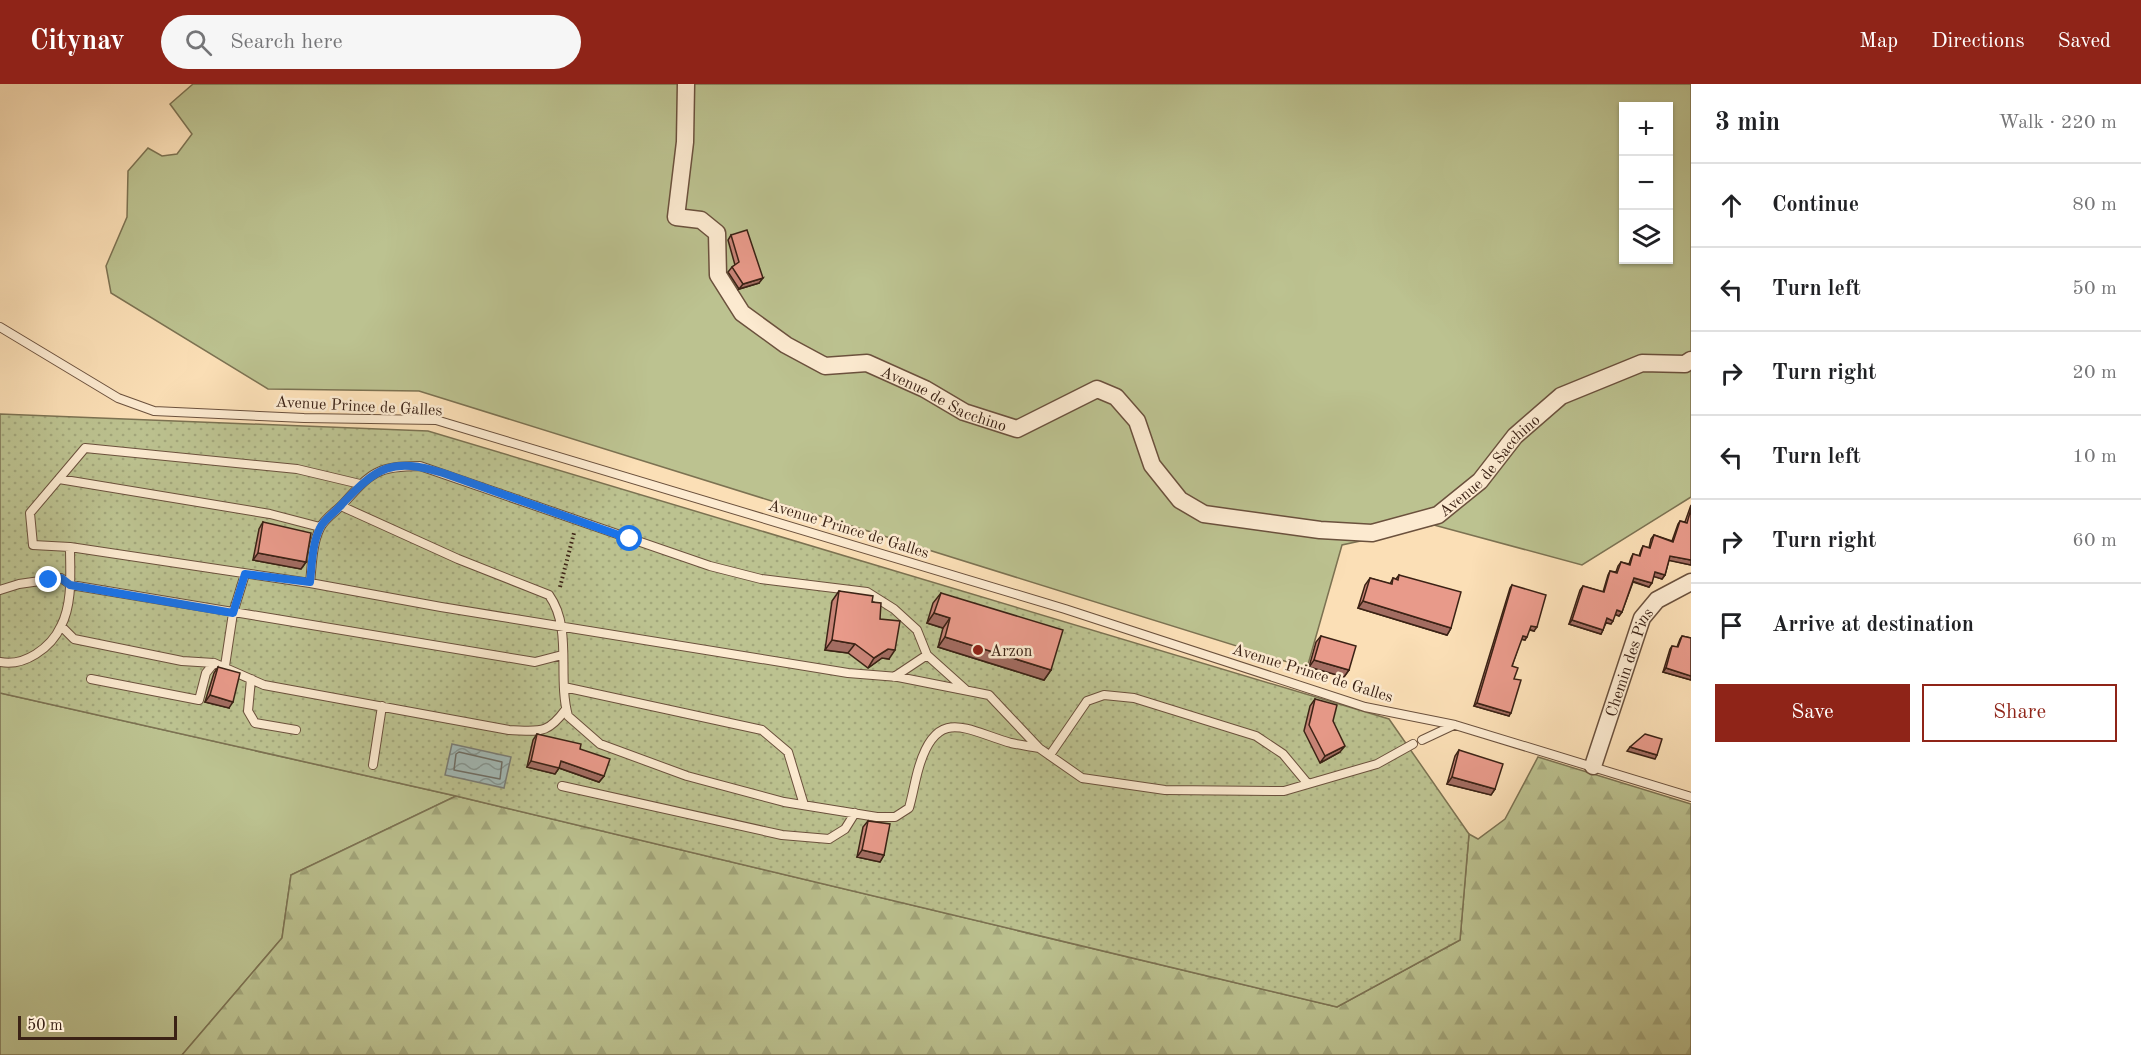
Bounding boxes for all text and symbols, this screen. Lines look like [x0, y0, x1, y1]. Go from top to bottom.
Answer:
search box [161, 15, 581, 69]
icon: search [182, 26, 215, 59]
text: Citynav [30, 28, 125, 56]
text: Search here [230, 31, 343, 53]
text: Map [1859, 31, 1898, 52]
text: Directions [1931, 31, 2025, 52]
text: Saved [2058, 31, 2111, 52]
map controls [1619, 102, 1673, 264]
button: + [1619, 102, 1673, 156]
text: 3 min [1715, 110, 1780, 136]
text: Walk · 220 m [1998, 113, 2117, 133]
button: − [1619, 156, 1673, 210]
icon: ahead [1715, 189, 1748, 222]
text: Continue [1772, 194, 1859, 216]
text: 80 m [2072, 195, 2117, 215]
button: layers [1619, 210, 1673, 264]
icon: left [1715, 273, 1748, 306]
text: Turn left [1772, 278, 1861, 300]
text: 50 m [2072, 279, 2117, 299]
icon: right [1715, 357, 1748, 390]
text: Turn right [1772, 362, 1876, 384]
text: 20 m [2072, 363, 2117, 383]
street label: Avenue de Sacchino [878, 364, 1008, 435]
street label: Avenue Prince de Galles [275, 395, 443, 419]
street label: Avenue de Sacchino [1437, 412, 1544, 521]
icon: left [1715, 441, 1748, 474]
text: Turn left [1772, 446, 1861, 468]
text: 10 m [2072, 447, 2117, 467]
street label: Avenue Prince de Galles [766, 498, 931, 562]
route start [616, 525, 642, 551]
icon: right [1715, 525, 1748, 558]
text: Turn right [1772, 530, 1876, 552]
text: 60 m [2072, 531, 2117, 551]
route end [35, 566, 61, 592]
street label: Chemin des Pins [1604, 605, 1657, 719]
icon: arrive [1715, 609, 1748, 642]
text: Arrive at destination [1772, 614, 1974, 636]
street label: Avenue Prince de Galles [1230, 642, 1395, 706]
marker: Arzon [971, 643, 985, 657]
place label: Arzon [990, 644, 1033, 660]
button: Save [1715, 684, 1910, 742]
button: Share [1922, 684, 2117, 742]
scale bar [18, 1013, 177, 1040]
text: 50 m [27, 1018, 63, 1034]

